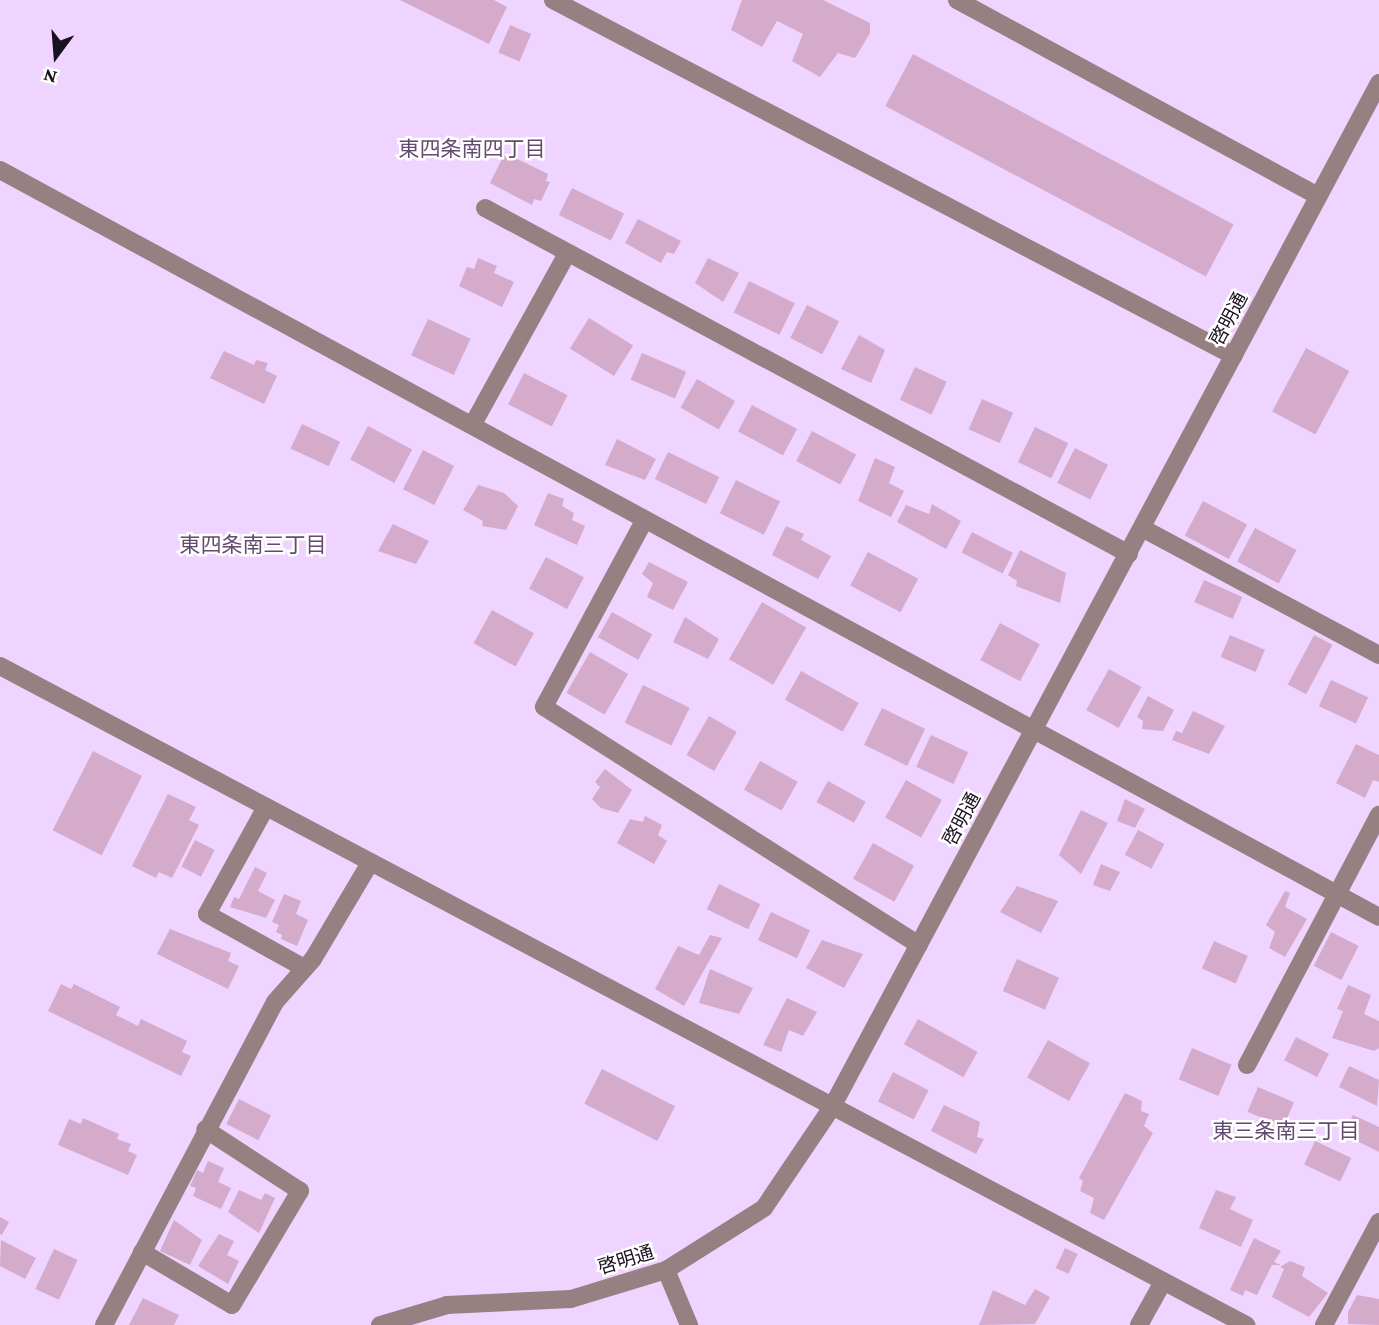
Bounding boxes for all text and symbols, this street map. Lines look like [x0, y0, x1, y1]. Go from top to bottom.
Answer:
north arrow [21, 21, 91, 91]
text: N [41, 65, 59, 89]
district label: 東四条南四丁目 [399, 136, 545, 162]
street label: 啓明通 [1206, 288, 1252, 350]
district label: 東四条南三丁目 [180, 532, 326, 558]
street label: 啓明通 [939, 788, 985, 850]
district label: 東三条南三丁目 [1213, 1118, 1359, 1144]
street label: 啓明通 [595, 1241, 657, 1279]

